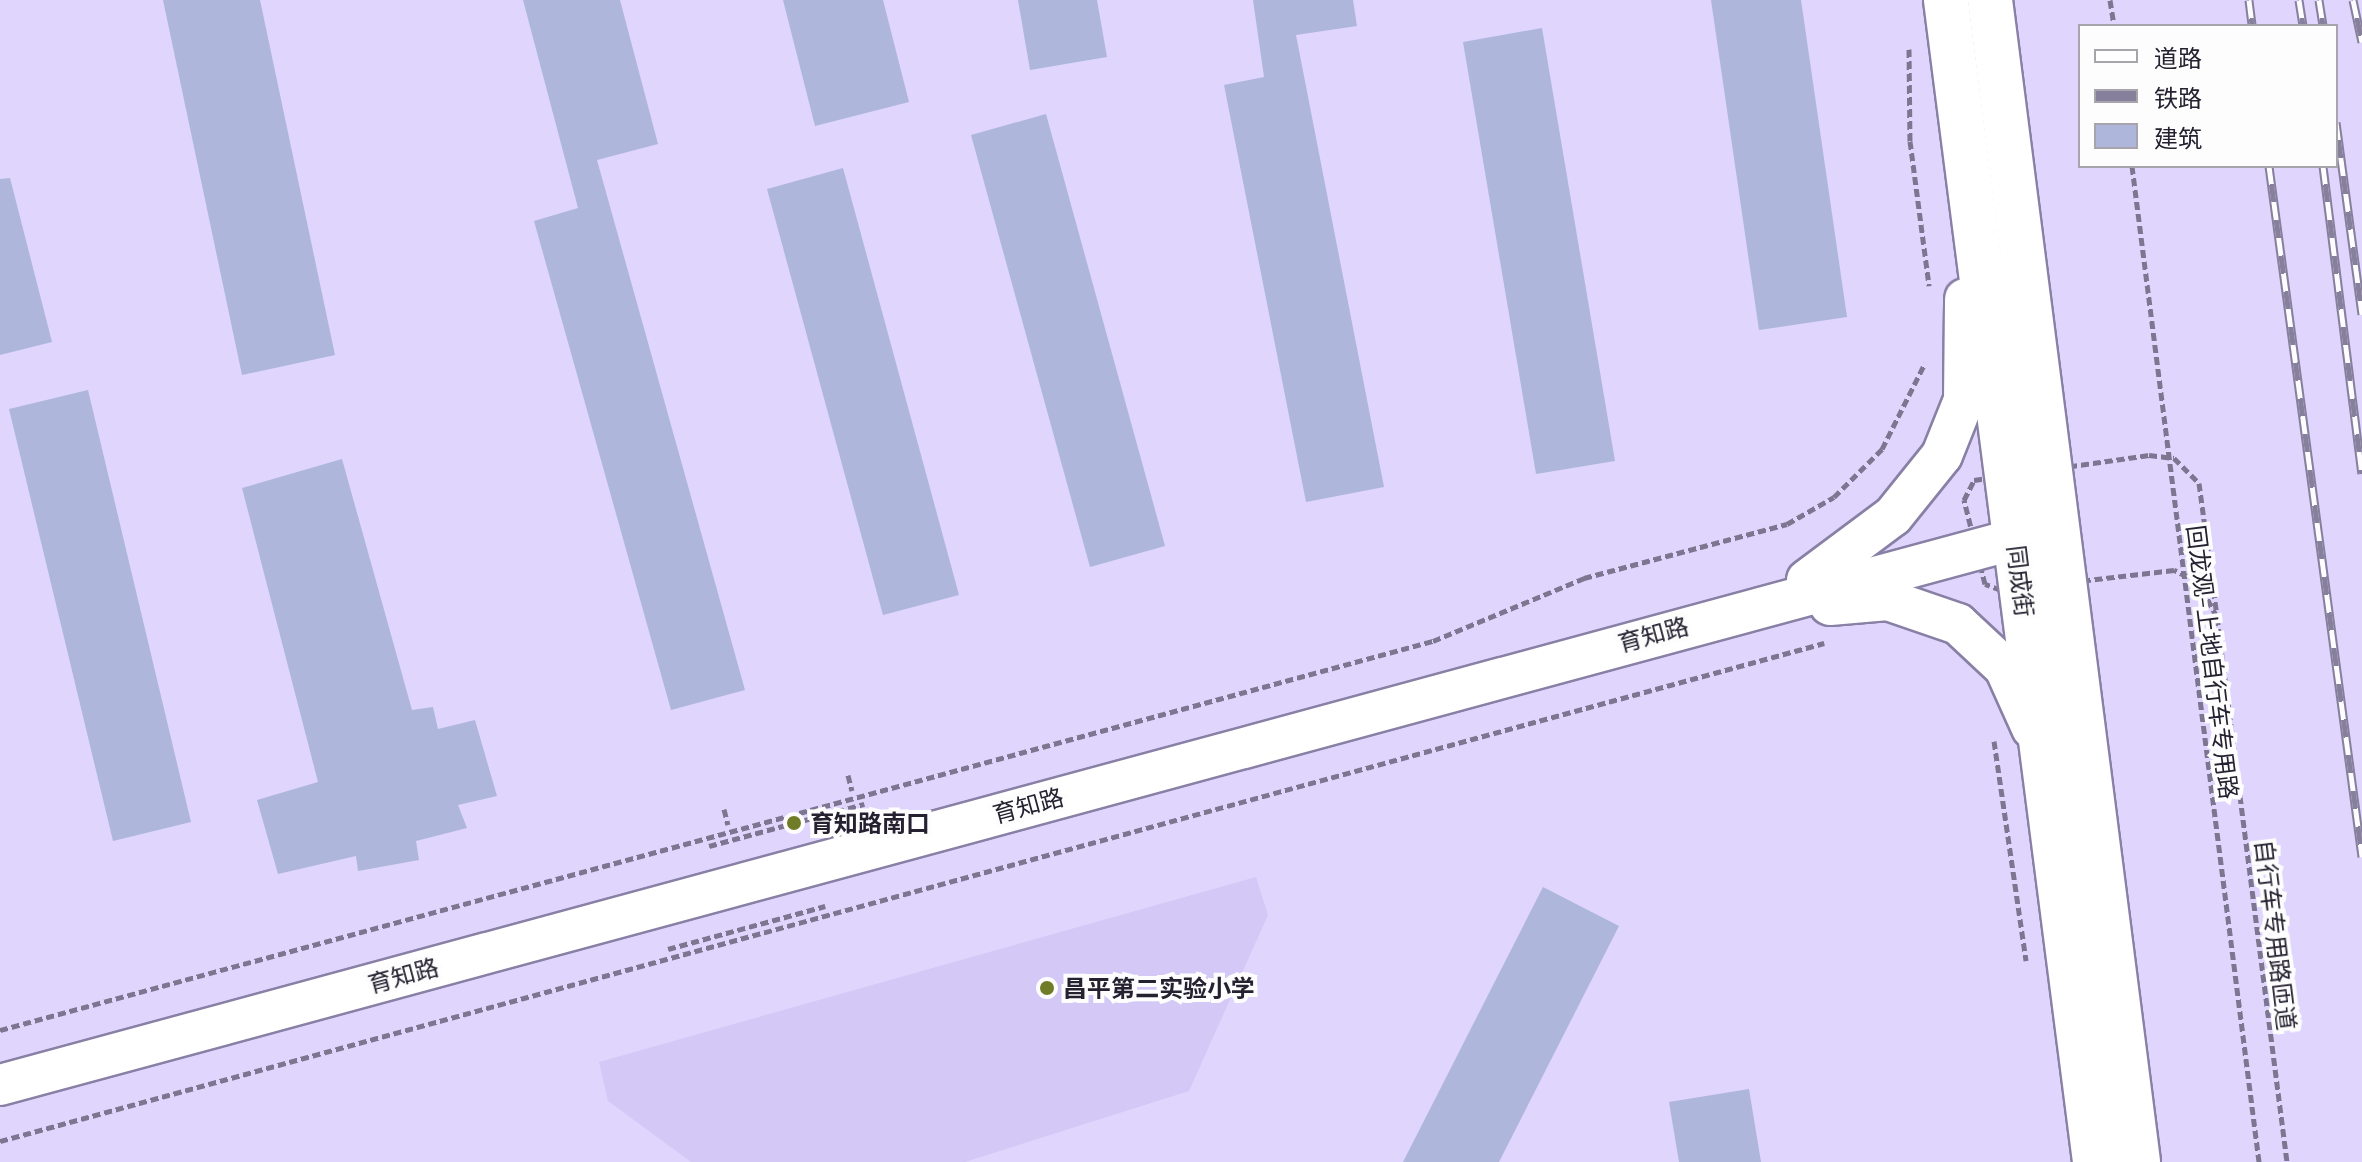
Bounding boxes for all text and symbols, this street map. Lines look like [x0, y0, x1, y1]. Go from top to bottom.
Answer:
legend [2078, 24, 2338, 168]
text: 道路 [2154, 41, 2202, 73]
text: 铁路 [2154, 81, 2202, 113]
text: 建筑 [2154, 121, 2202, 153]
street label: 回龙观-上地自行车专用路 [2182, 523, 2244, 801]
street label: 同成街 [2002, 544, 2040, 618]
street label: 育知路 [1614, 611, 1692, 657]
street label: 育知路 [989, 782, 1067, 828]
place label: 育知路南口 [810, 809, 930, 837]
marker: 育知路南口 [785, 814, 803, 832]
street label: 自行车专用路匝道 [2250, 838, 2302, 1032]
street label: 育知路 [364, 952, 442, 998]
place label: 昌平第二实验小学 [1063, 974, 1255, 1002]
marker: 昌平第二实验小学 [1038, 979, 1056, 997]

